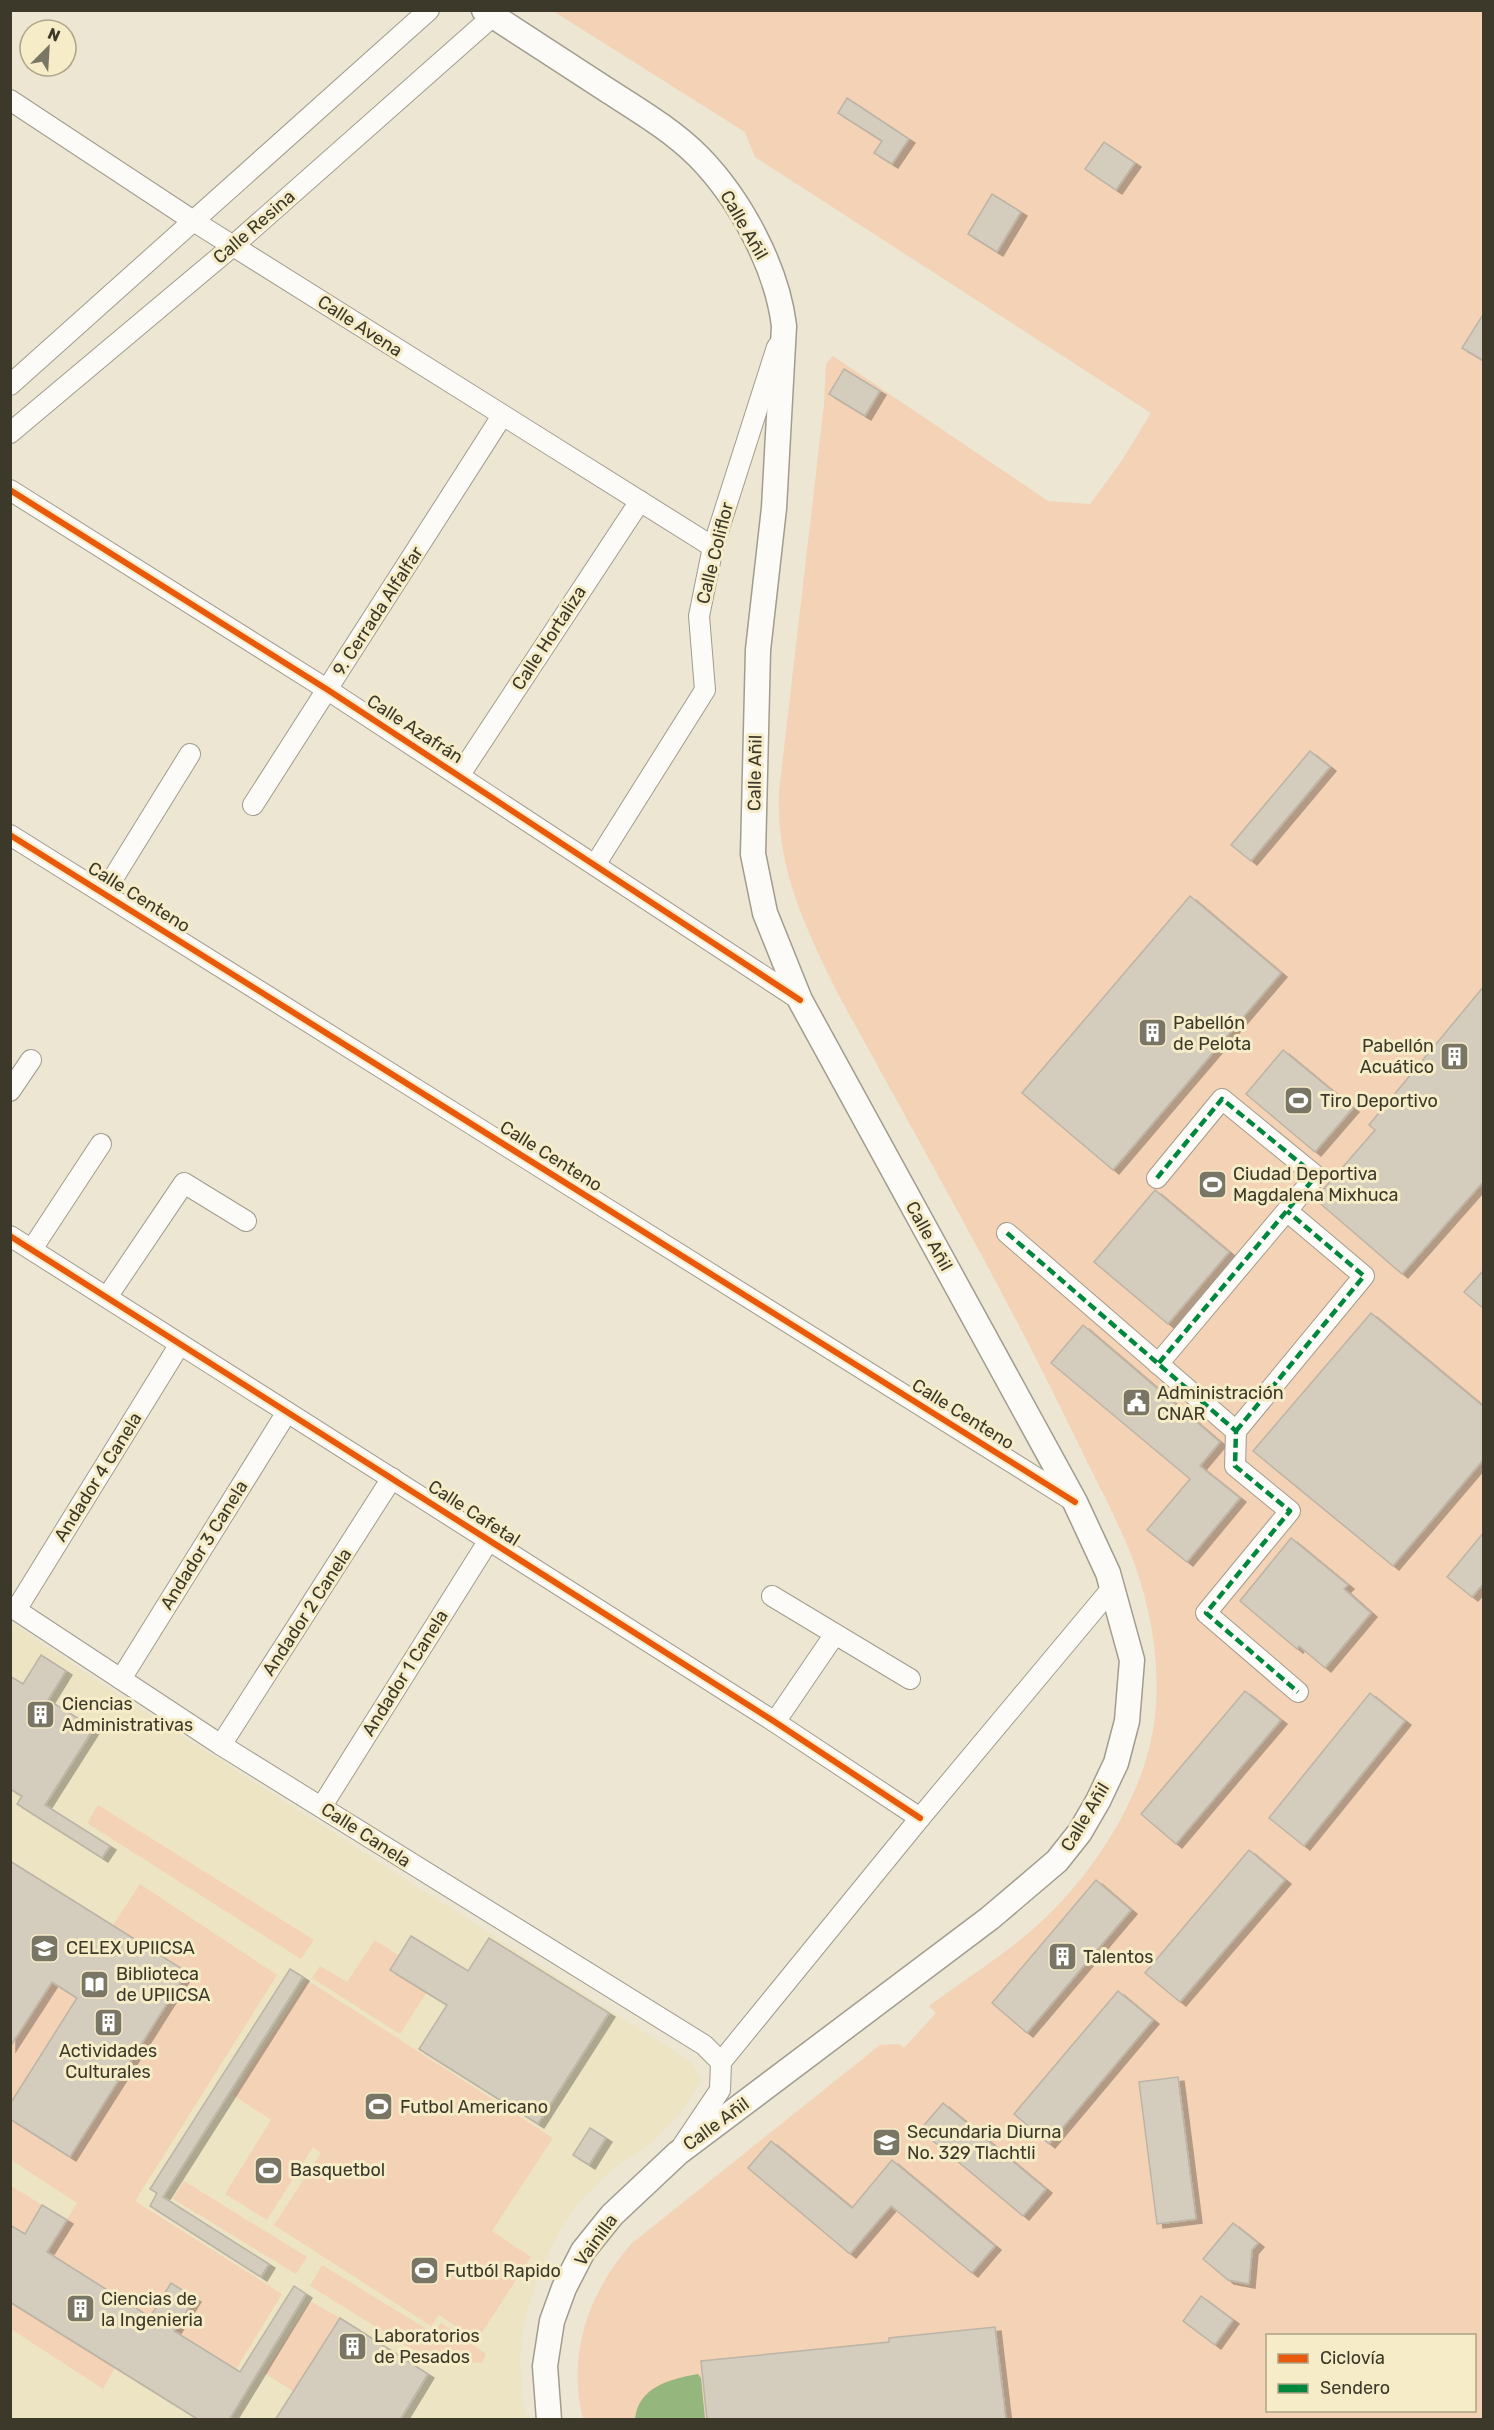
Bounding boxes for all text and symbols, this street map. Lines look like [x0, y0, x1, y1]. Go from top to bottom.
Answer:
north arrow [18, 18, 78, 78]
text: N [45, 24, 63, 46]
street label: Calle Resina [209, 185, 299, 269]
street label: Calle Añil [715, 186, 773, 264]
street label: Calle Avena [313, 290, 407, 362]
street label: Calle Coliflor [692, 500, 738, 606]
street label: 9. Cerrada Alfalfar [328, 542, 428, 680]
street label: Calle Hortaliza [507, 582, 591, 694]
street label: Calle Azafrán [363, 690, 467, 768]
street label: Calle Añil [743, 735, 767, 811]
street label: Calle Centeno [84, 857, 194, 937]
place label: Pabellón de Pelota [1173, 1012, 1251, 1055]
building icon: Pabellón de Pelota [1136, 1017, 1168, 1049]
place label: Pabellón Acuático [1360, 1035, 1434, 1078]
building icon: Pabellón Acuático [1439, 1040, 1471, 1072]
sports icon: Tiro Deportivo [1283, 1085, 1315, 1117]
place label: Tiro Deportivo [1320, 1090, 1438, 1112]
street label: Calle Centeno [496, 1116, 606, 1196]
place label: Ciudad Deportiva Magdalena Mixhuca [1233, 1163, 1398, 1206]
sports icon: Ciudad Deportiva Magdalena Mixhuca [1196, 1168, 1228, 1200]
street label: Calle Añil [901, 1197, 957, 1275]
street label: Calle Centeno [908, 1374, 1018, 1454]
place label: Administración CNAR [1157, 1382, 1284, 1425]
public building icon: Administración CNAR [1120, 1387, 1152, 1419]
street label: Andador 4 Canela [49, 1408, 147, 1546]
street label: Calle Cafetal [424, 1475, 524, 1551]
street label: Andador 3 Canela [155, 1476, 253, 1614]
street label: Andador 2 Canela [258, 1544, 356, 1680]
street label: Andador 1 Canela [357, 1606, 453, 1740]
place label: Ciencias Administrativas [62, 1693, 193, 1736]
building icon: Ciencias Administrativas [25, 1698, 57, 1730]
street label: Calle Añil [1056, 1779, 1114, 1855]
street label: Calle Canela [317, 1798, 415, 1872]
school or university icon: CELEX UPIICSA [29, 1932, 61, 1964]
place label: CELEX UPIICSA [66, 1937, 195, 1959]
building icon: Talentos [1046, 1941, 1078, 1973]
place label: Talentos [1083, 1946, 1153, 1968]
place label: Biblioteca de UPIICSA [116, 1963, 210, 2006]
library icon: Biblioteca de UPIICSA [79, 1968, 111, 2000]
building icon: Actividades Culturales [92, 2006, 124, 2038]
place label: Actividades Culturales [59, 2040, 157, 2083]
sports icon: Futbol Americano [363, 2091, 395, 2123]
street label: Calle Añil [679, 2093, 753, 2155]
place label: Futbol Americano [400, 2096, 548, 2118]
place label: Secundaria Diurna No. 329 Tlachtli [907, 2121, 1061, 2164]
school or university icon: Secundaria Diurna No. 329 Tlachtli [870, 2126, 902, 2158]
sports icon: Basquetbol [253, 2154, 285, 2186]
place label: Basquetbol [290, 2159, 385, 2181]
street label: Vainilla [570, 2210, 622, 2270]
sports icon: Futból Rapido [408, 2255, 440, 2287]
place label: Futból Rapido [445, 2260, 561, 2282]
place label: Ciencias de la Ingenieria [101, 2288, 203, 2331]
building icon: Ciencias de la Ingenieria [64, 2293, 96, 2325]
place label: Laboratorios de Pesados [374, 2325, 480, 2368]
building icon: Laboratorios de Pesados [337, 2330, 369, 2362]
legend [1266, 2334, 1476, 2412]
text: Ciclovía [1320, 2347, 1385, 2369]
text: Sendero [1320, 2377, 1390, 2399]

